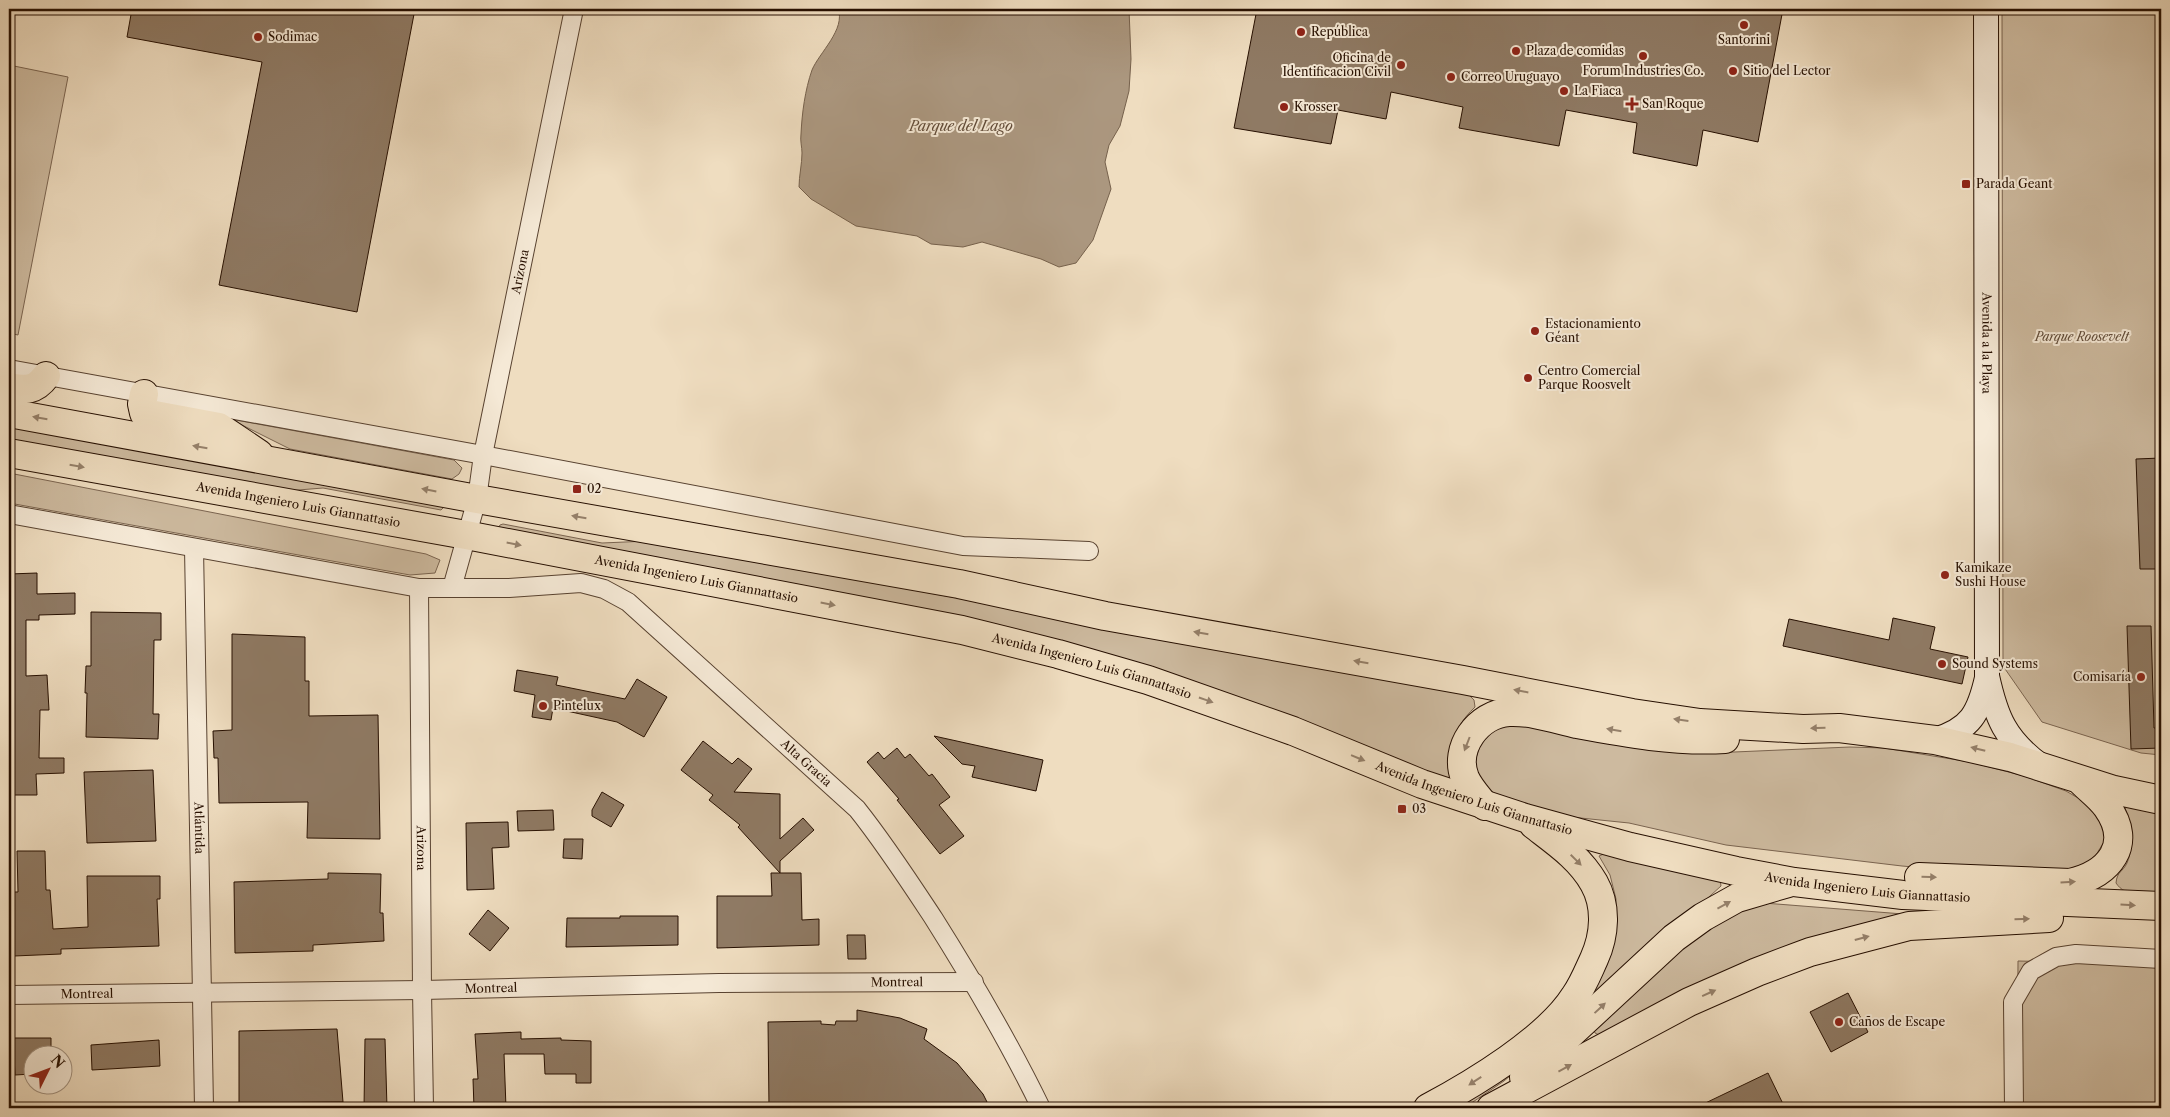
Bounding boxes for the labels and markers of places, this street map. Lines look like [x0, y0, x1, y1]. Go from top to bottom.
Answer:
marker: Santorini [1738, 19, 1750, 31]
place label: República [1311, 24, 1369, 39]
marker: República [1295, 26, 1307, 38]
place label: Sodimac [268, 29, 317, 44]
marker: Sodimac [252, 31, 264, 43]
place label: Santorini [1718, 32, 1771, 47]
place label: Plaza de comidas [1526, 43, 1624, 58]
marker: Plaza de comidas [1510, 45, 1522, 57]
place label: Oficina de Identificacion Civil [1283, 50, 1391, 79]
marker: Forum Industries Co. [1637, 50, 1649, 62]
marker: Oficina de Identificacion Civil [1395, 59, 1407, 71]
place label: Forum Industries Co. [1582, 63, 1704, 78]
place label: Sitio del Lector [1743, 63, 1831, 78]
marker: Sitio del Lector [1727, 65, 1739, 77]
place label: Correo Uruguayo [1461, 69, 1560, 84]
marker: Correo Uruguayo [1445, 71, 1457, 83]
place label: La Fiaca [1574, 83, 1622, 98]
marker: La Fiaca [1558, 85, 1570, 97]
place label: San Roque [1642, 96, 1704, 111]
marker: San Roque [1626, 98, 1638, 110]
place label: Krosser [1294, 99, 1338, 114]
marker: Krosser [1278, 101, 1290, 113]
place label: Parada Geant [1976, 176, 2053, 191]
marker: Parada Geant [1960, 178, 1972, 190]
place label: Estacionamiento Géant [1545, 316, 1641, 345]
marker: Estacionamiento Géant [1529, 325, 1541, 337]
place label: Centro Comercial Parque Roosvelt [1538, 363, 1641, 392]
marker: Centro Comercial Parque Roosvelt [1522, 372, 1534, 384]
place label: 02 [587, 481, 602, 496]
marker: 02 [571, 483, 583, 495]
place label: Kamikaze Sushi House [1955, 560, 2026, 589]
marker: Kamikaze Sushi House [1939, 569, 1951, 581]
place label: Sound Systems [1952, 656, 2038, 671]
marker: Sound Systems [1936, 658, 1948, 670]
place label: Comisaría [2073, 669, 2132, 684]
marker: Comisaría [2135, 671, 2147, 683]
place label: Pintelux [553, 698, 601, 713]
marker: Pintelux [537, 700, 549, 712]
place label: 03 [1412, 801, 1426, 816]
marker: 03 [1396, 803, 1408, 815]
place label: Caños de Escape [1849, 1014, 1945, 1029]
marker: Caños de Escape [1833, 1016, 1845, 1028]

